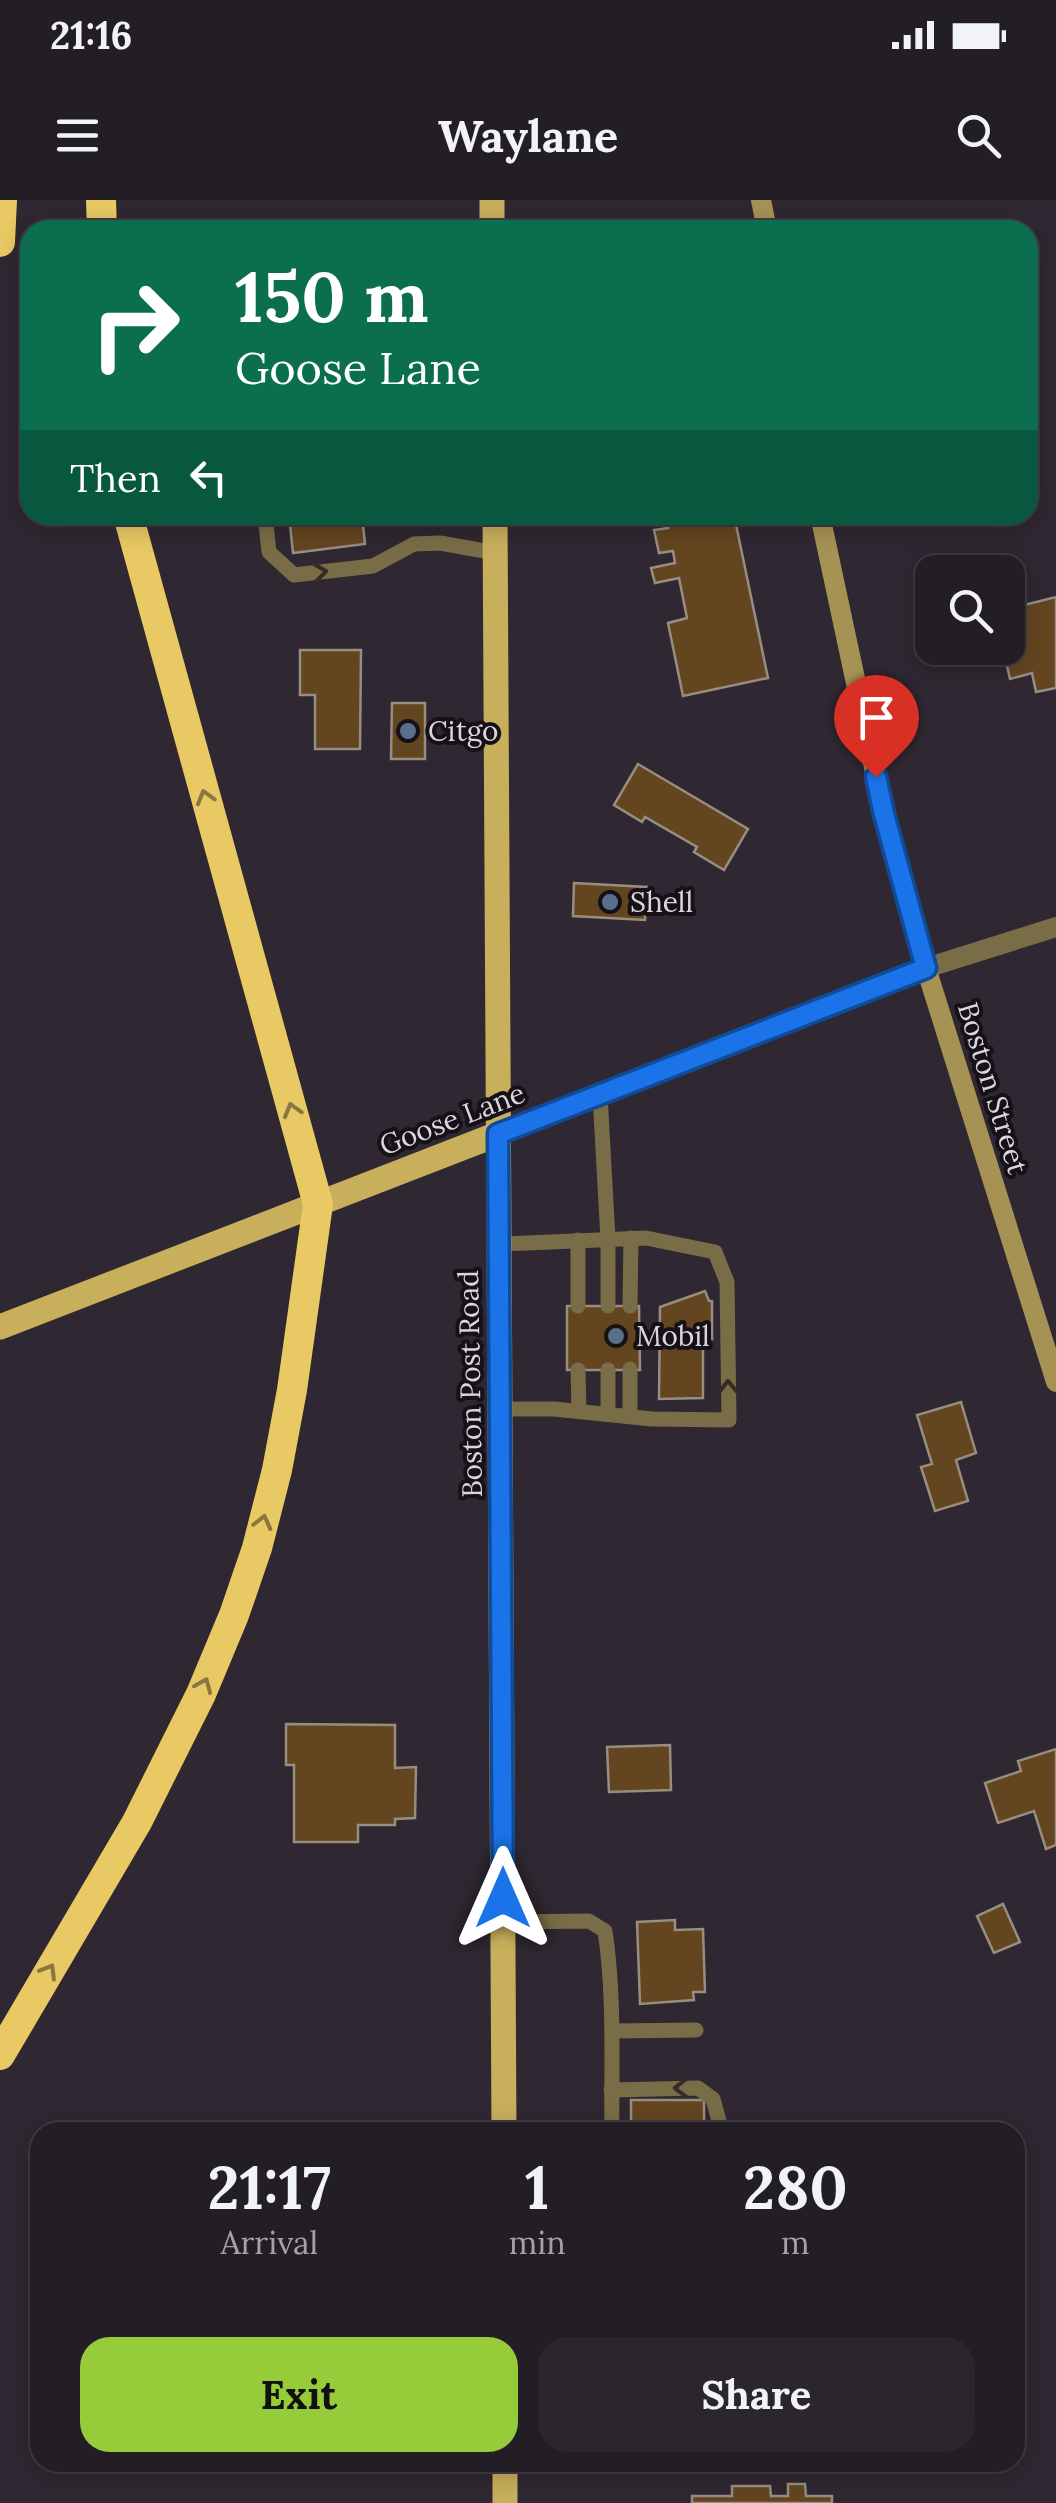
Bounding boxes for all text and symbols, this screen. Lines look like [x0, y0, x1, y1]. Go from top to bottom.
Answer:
text: 21:16 [50, 11, 132, 59]
text: Waylane [438, 107, 618, 164]
icon: menu [50, 108, 105, 163]
icon: search [951, 108, 1006, 163]
text: 150 m [235, 252, 429, 341]
icon: right [70, 260, 200, 390]
text: Goose Lane [235, 339, 481, 396]
icon: left [181, 450, 236, 505]
text: Then [70, 454, 161, 502]
map controls [915, 555, 1025, 665]
button: search [915, 555, 1025, 665]
one-way arrow [312, 562, 328, 583]
pin [834, 675, 919, 778]
icon: arrive [849, 690, 904, 745]
place label: Citgo [428, 713, 498, 749]
marker: Citgo [397, 720, 419, 742]
one-way arrow [195, 789, 216, 806]
place label: Shell [630, 884, 693, 920]
marker: Shell [599, 891, 621, 913]
street label: Boston Street [950, 998, 1036, 1178]
street label: Goose Lane [374, 1075, 530, 1163]
one-way arrow [283, 1102, 304, 1119]
street label: Boston Post Road [450, 1270, 490, 1498]
place label: Mobil [636, 1318, 710, 1354]
marker: Mobil [605, 1325, 627, 1347]
one-way arrow [718, 1378, 739, 1394]
one-way arrow [252, 1514, 273, 1531]
one-way arrow [192, 1678, 212, 1696]
position arrow [451, 1846, 555, 1950]
one-way arrow [37, 1964, 56, 1982]
one-way arrow [673, 2078, 689, 2099]
text: 21:17 [207, 2149, 331, 2225]
text: 1 [525, 2149, 549, 2225]
text: 280 [743, 2149, 848, 2225]
text: Arrival [220, 2222, 318, 2263]
text: min [509, 2222, 566, 2263]
text: m [781, 2222, 810, 2263]
button: Exit [80, 2337, 518, 2452]
button: Share [538, 2337, 975, 2452]

